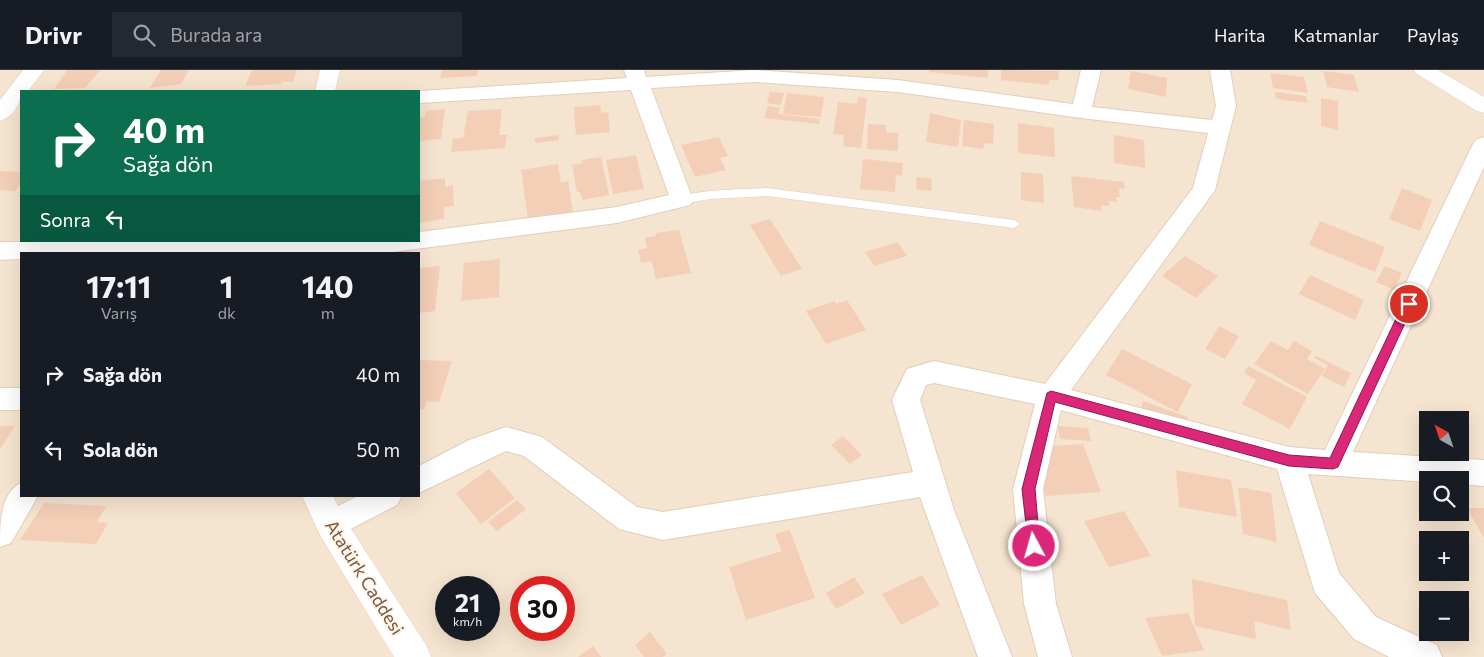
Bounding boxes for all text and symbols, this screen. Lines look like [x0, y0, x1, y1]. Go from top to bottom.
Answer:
search box [112, 12, 462, 57]
text: Drivr [25, 20, 82, 49]
icon: search [130, 21, 158, 49]
text: Burada ara [170, 23, 262, 46]
text: Harita [1214, 24, 1266, 46]
text: Katmanlar [1294, 24, 1379, 46]
text: Paylaş [1407, 24, 1459, 46]
text: 40 m [123, 107, 205, 150]
icon: right [40, 110, 105, 175]
text: Sağa dön [123, 150, 213, 177]
icon: left [101, 205, 129, 233]
text: Sonra [40, 208, 91, 231]
text: 17:11 [86, 267, 151, 304]
text: 1 [220, 267, 233, 304]
text: 140 [302, 267, 354, 304]
pin [1388, 283, 1430, 325]
icon: arrive [1395, 290, 1423, 318]
text: Varış [101, 303, 137, 322]
text: dk [218, 303, 236, 322]
text: m [321, 303, 335, 322]
icon: right [40, 361, 68, 389]
text: Sağa dön [83, 363, 162, 386]
text: 40 m [356, 363, 400, 386]
north arrow [1419, 411, 1469, 461]
map controls [1419, 411, 1469, 641]
icon: left [40, 436, 68, 464]
text: Sola dön [83, 438, 158, 461]
text: 50 m [356, 438, 400, 461]
button: search [1419, 471, 1469, 521]
street label: Atatürk Caddesi [321, 516, 409, 638]
position arrow [1007, 519, 1059, 571]
button: + [1419, 531, 1469, 581]
speed limit sign: 30 [510, 576, 575, 641]
text: 21 [455, 587, 480, 617]
button: − [1419, 591, 1469, 641]
text: km/h [453, 614, 482, 628]

